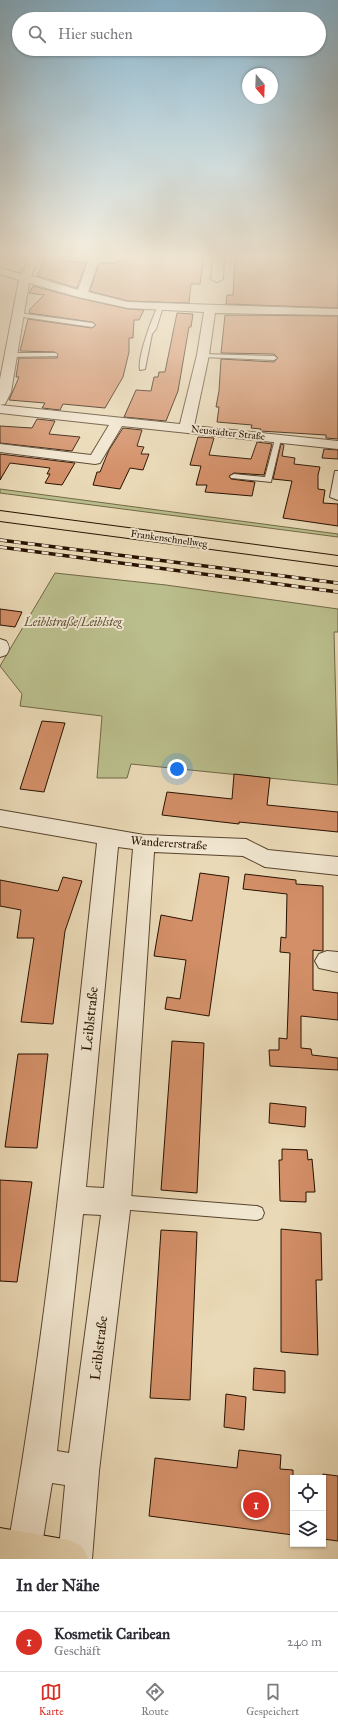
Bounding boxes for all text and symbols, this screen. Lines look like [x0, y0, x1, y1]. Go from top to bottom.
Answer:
search box [12, 12, 326, 56]
icon: search [26, 23, 48, 45]
text: Hier suchen [58, 25, 133, 43]
north arrow [242, 68, 278, 104]
street label: Neustädter Straße [190, 423, 266, 443]
street label: Frankenschnellweg [130, 528, 208, 550]
park label: Leiblstraße/Leiblsteg [23, 615, 123, 629]
your location [167, 759, 187, 779]
street label: Wandererstraße [130, 833, 208, 853]
street label: Leiblstraße [78, 986, 102, 1052]
street label: Leiblstraße [87, 1315, 111, 1381]
map controls [290, 1475, 326, 1547]
button: locate [290, 1475, 326, 1511]
pin: 1 [243, 1490, 269, 1520]
button: layers [290, 1511, 326, 1547]
text: In der Nähe [16, 1575, 100, 1596]
text: Kosmetik Caribean [54, 1625, 170, 1643]
text: 1 [26, 1634, 32, 1650]
text: 240 m [287, 1634, 322, 1650]
text: Geschäft [54, 1643, 101, 1659]
tab: Karte [39, 1681, 64, 1718]
tab: Route [141, 1681, 169, 1718]
tab: Gespeichert [246, 1681, 299, 1718]

